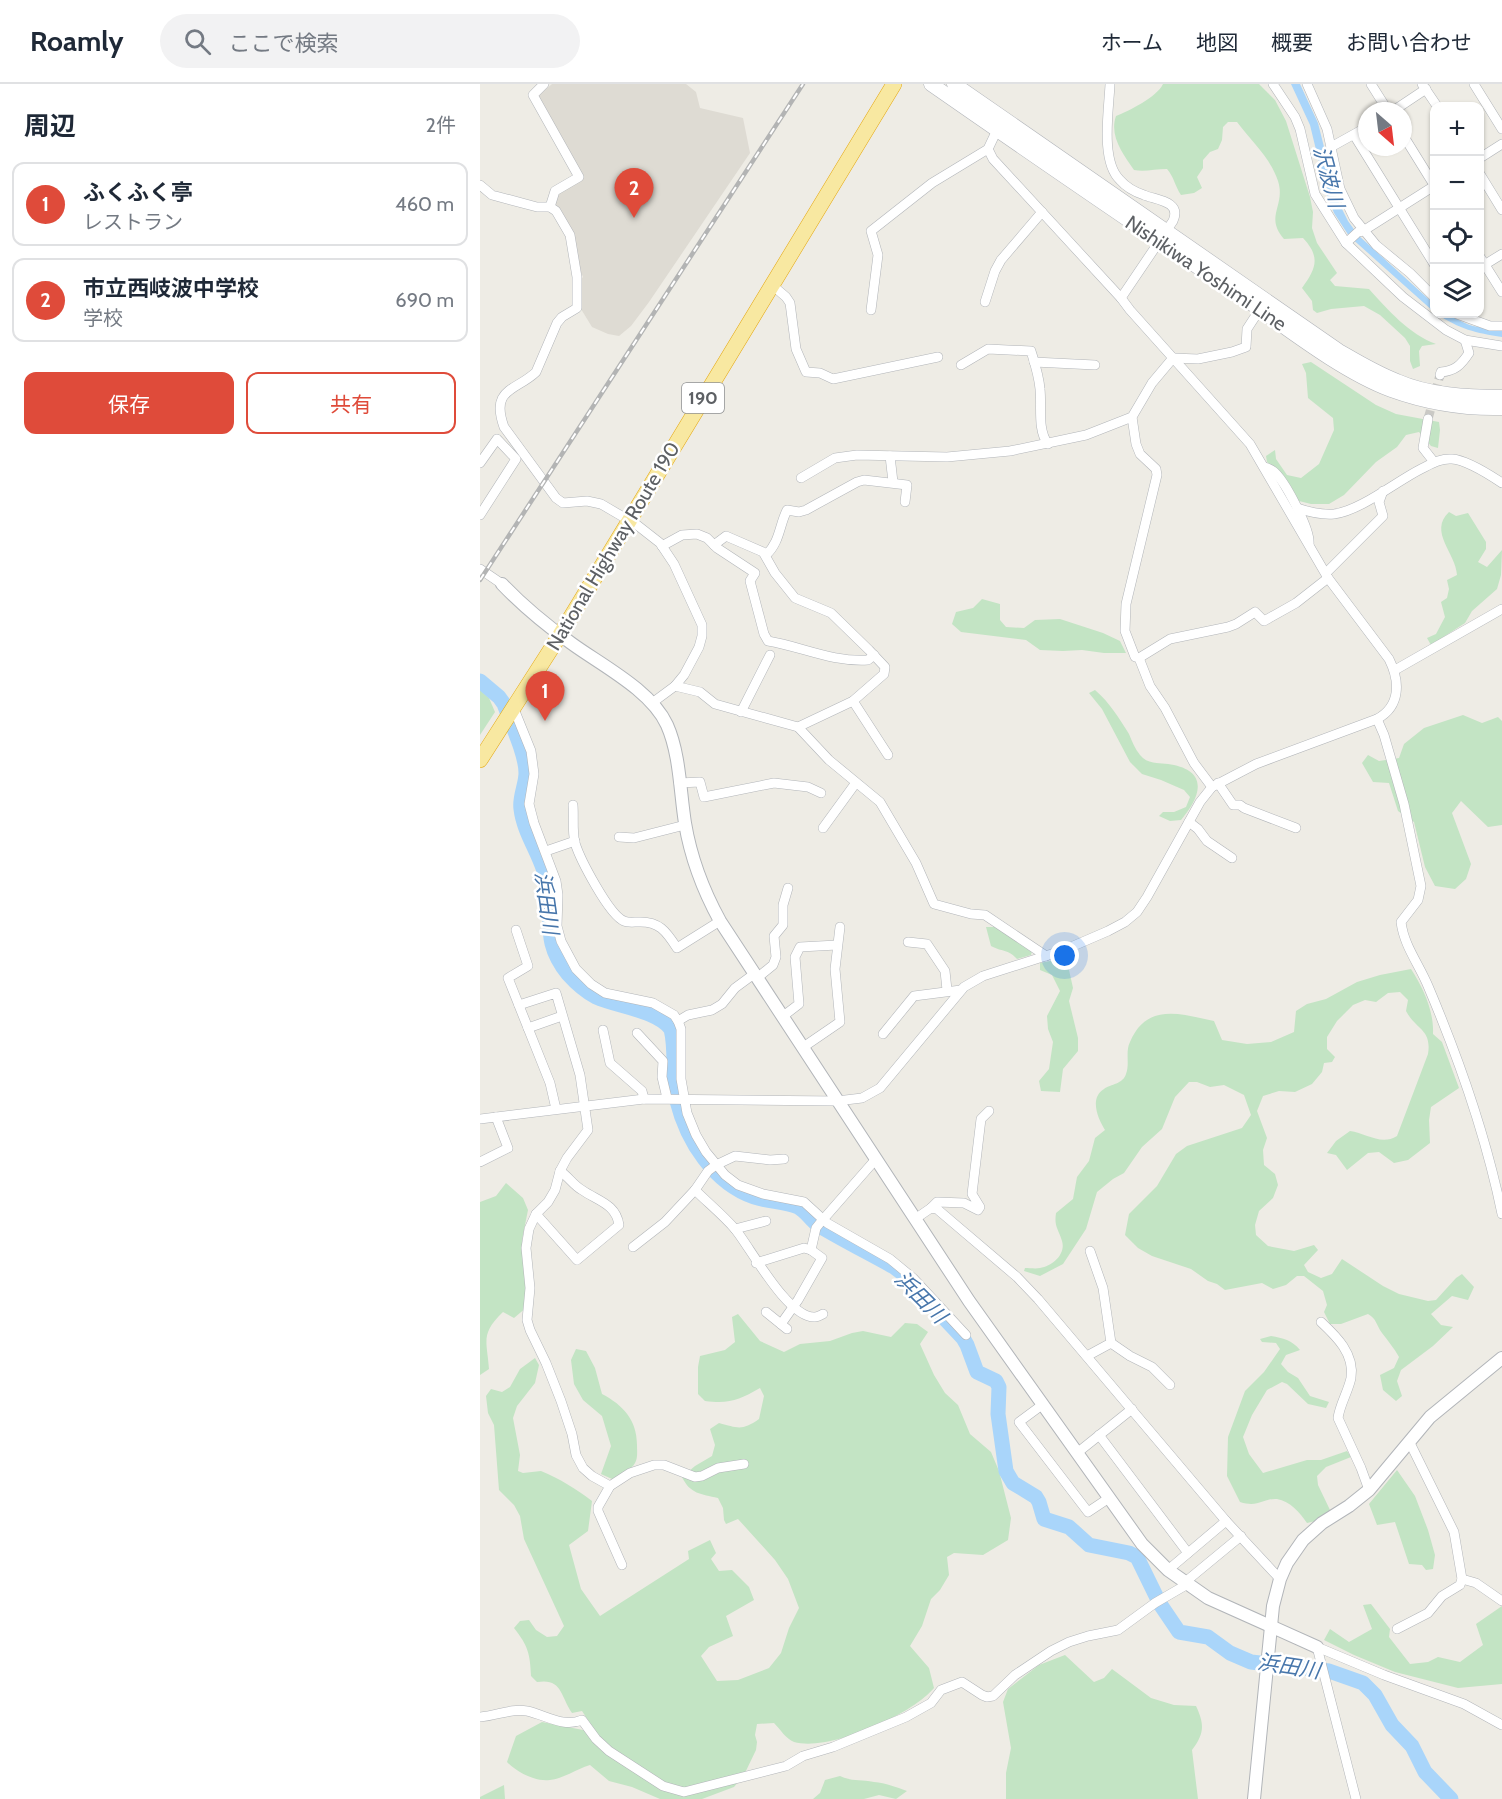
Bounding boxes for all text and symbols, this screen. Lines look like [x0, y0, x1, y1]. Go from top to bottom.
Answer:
search box [160, 14, 580, 68]
text: Roamly [30, 24, 124, 58]
icon: search [181, 25, 214, 58]
text: ここで検索 [229, 30, 339, 57]
text: ホーム [1101, 30, 1163, 55]
text: 地図 [1196, 30, 1238, 55]
text: 概要 [1271, 30, 1313, 55]
text: お問い合わせ [1346, 30, 1472, 55]
north arrow [1358, 102, 1412, 156]
map controls [1430, 102, 1484, 318]
button: + [1430, 102, 1484, 156]
text: 周辺 [24, 110, 76, 142]
text: 2件 [426, 113, 456, 137]
water label: 沢波川 [1309, 143, 1350, 213]
button: − [1430, 156, 1484, 210]
pin: 2 [614, 168, 654, 218]
text: ふくふく亭 [83, 179, 193, 206]
text: 1 [42, 192, 49, 216]
text: 460 m [395, 192, 454, 216]
text: レストラン [83, 210, 183, 234]
street label: Nishikiwa Yoshimi Line [1121, 210, 1291, 336]
button: locate [1430, 210, 1484, 264]
button: layers [1430, 264, 1484, 318]
text: 市立西岐波中学校 [83, 275, 259, 302]
text: 2 [40, 288, 51, 312]
text: 690 m [395, 288, 454, 312]
text: 学校 [83, 306, 123, 330]
button: 保存 [24, 372, 234, 434]
button: 共有 [246, 372, 456, 434]
road number: 190 [682, 383, 724, 413]
street label: National Highway Route 190 [541, 438, 685, 654]
pin: 1 [526, 672, 564, 721]
water label: 浜田川 [530, 870, 564, 938]
your location [1050, 941, 1079, 970]
water label: 浜田川 [890, 1266, 954, 1330]
water label: 浜田川 [1256, 1649, 1324, 1684]

